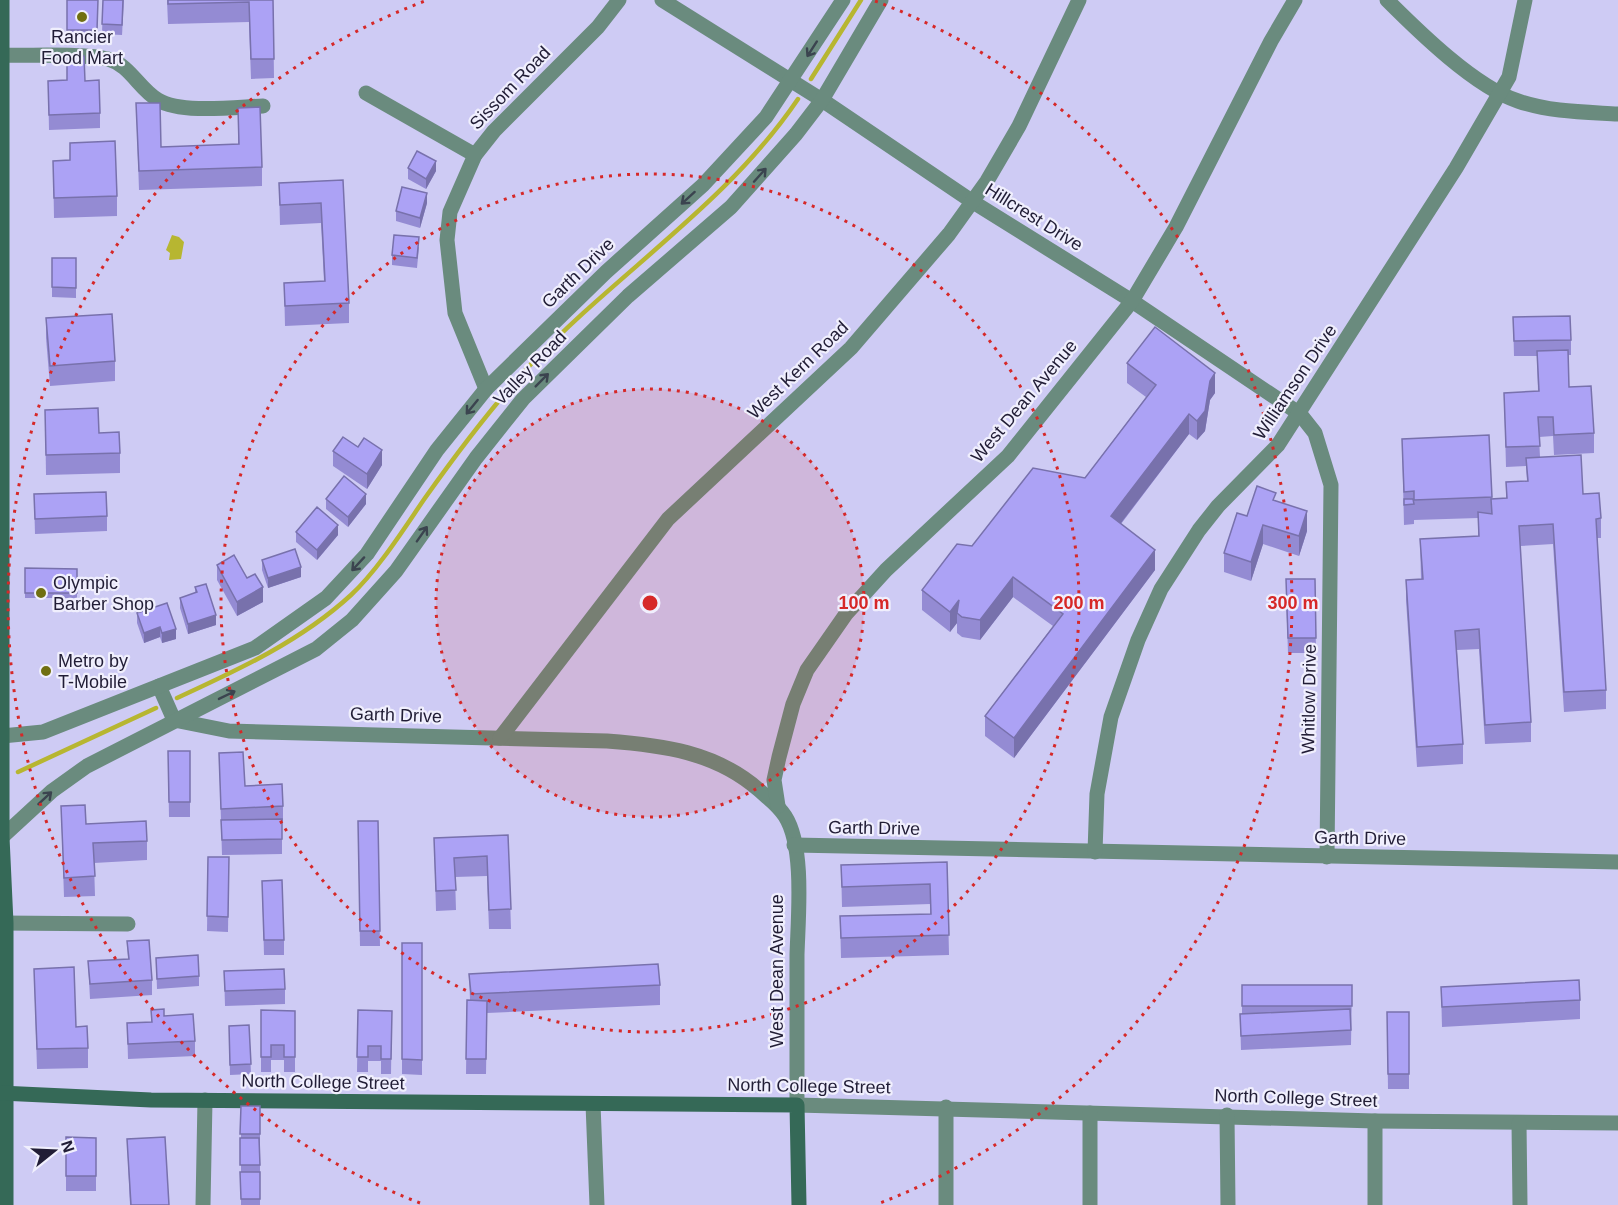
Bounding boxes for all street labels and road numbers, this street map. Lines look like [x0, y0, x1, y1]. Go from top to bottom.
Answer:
street label: Sissom Road [466, 43, 554, 133]
street label: Hillcrest Drive [982, 179, 1086, 255]
street label: Garth Drive [538, 234, 618, 312]
street label: West Kern Road [744, 317, 852, 423]
street label: Williamson Drive [1249, 321, 1341, 443]
street label: Valley Road [490, 327, 570, 409]
street label: West Dean Avenue [967, 336, 1081, 466]
street label: Whitlow Drive [1298, 644, 1320, 754]
street label: Garth Drive [350, 703, 442, 727]
street label: Garth Drive [828, 817, 920, 839]
street label: Garth Drive [1314, 827, 1406, 849]
street label: West Dean Avenue [767, 894, 787, 1048]
street label: North College Street [241, 1071, 405, 1093]
street label: North College Street [727, 1075, 891, 1097]
street label: North College Street [1214, 1085, 1378, 1111]

